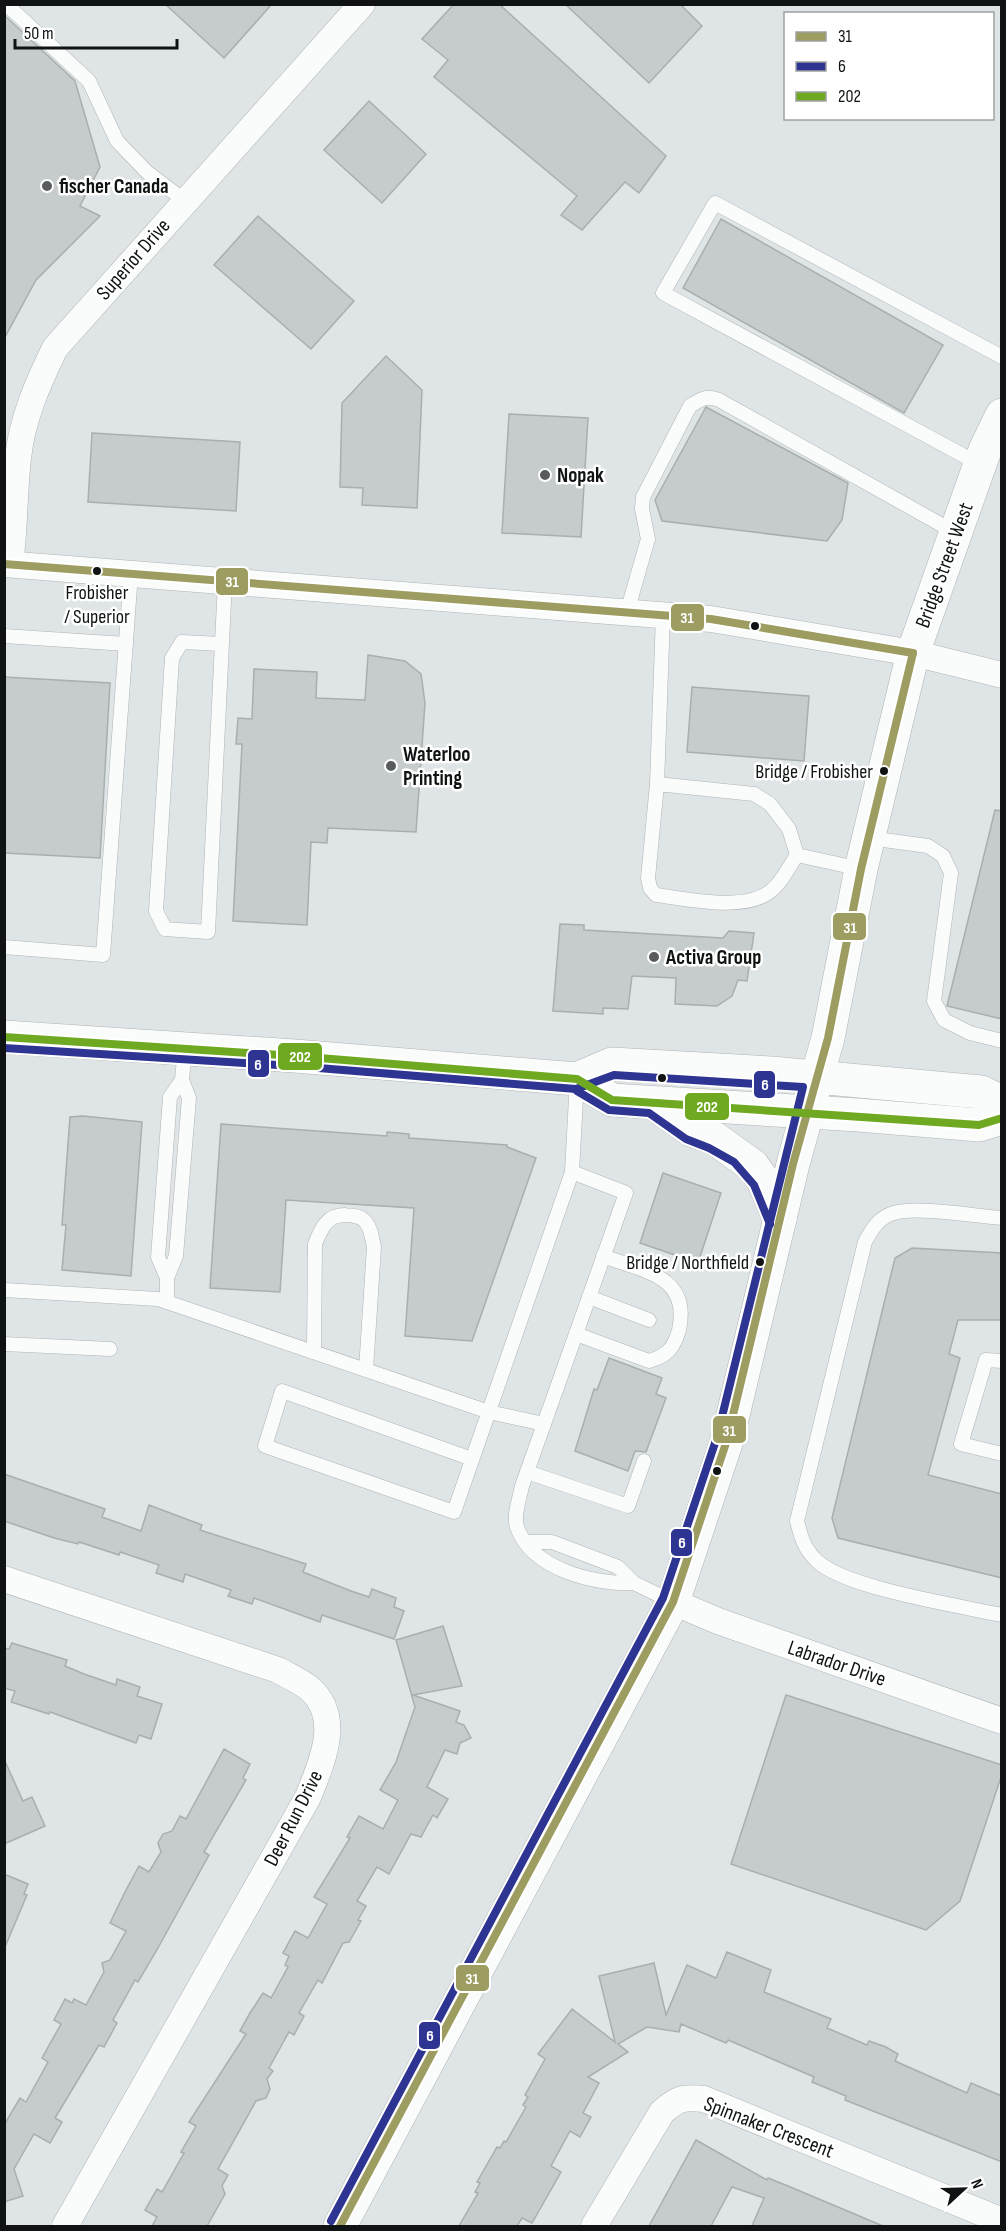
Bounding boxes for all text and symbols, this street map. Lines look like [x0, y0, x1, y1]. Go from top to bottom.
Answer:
scale bar [15, 12, 177, 50]
legend [784, 12, 994, 120]
text: 50 m [24, 23, 54, 44]
text: 31 [838, 26, 853, 47]
text: 6 [838, 56, 846, 77]
text: 202 [838, 86, 861, 107]
place label: fischer Canada [59, 174, 169, 199]
marker: fischer Canada [40, 179, 54, 193]
street label: Superior Drive [91, 214, 175, 305]
place label: Nopak [557, 463, 604, 488]
marker: Nopak [538, 468, 552, 482]
street label: Bridge Street West [910, 499, 979, 631]
marker: Frobisher / Superior [91, 565, 103, 577]
line badge: 31 [215, 567, 249, 596]
text: 31 [225, 573, 239, 592]
place label: Frobisher / Superior [64, 581, 130, 629]
line badge: 31 [670, 603, 705, 632]
text: 31 [680, 609, 694, 628]
unlabelled marker [749, 620, 761, 632]
place label: Waterloo Printing [403, 742, 471, 791]
marker: Waterloo Printing [384, 759, 398, 773]
place label: Bridge / Frobisher [755, 760, 873, 784]
marker: Bridge / Frobisher [878, 765, 890, 777]
line badge: 31 [832, 912, 867, 941]
text: 31 [843, 919, 857, 938]
place label: Activa Group [665, 945, 761, 970]
marker: Activa Group [647, 950, 661, 964]
line badge: 202 [277, 1042, 323, 1071]
text: 202 [289, 1048, 311, 1067]
line badge: 6 [247, 1049, 270, 1078]
text: 6 [254, 1056, 262, 1075]
line badge: 6 [753, 1070, 776, 1099]
unlabelled marker [656, 1072, 668, 1084]
text: 6 [761, 1076, 769, 1095]
line badge: 202 [684, 1092, 730, 1121]
text: 202 [696, 1098, 718, 1117]
place label: Bridge / Northfield [626, 1251, 749, 1275]
marker: Bridge / Northfield [754, 1256, 766, 1268]
line badge: 31 [712, 1415, 747, 1444]
text: 31 [722, 1422, 736, 1441]
unlabelled marker [711, 1465, 723, 1477]
line badge: 6 [670, 1528, 693, 1557]
text: 6 [678, 1534, 686, 1553]
street label: Labrador Drive [785, 1635, 889, 1692]
street label: Deer Run Drive [259, 1766, 328, 1870]
line badge: 31 [455, 1964, 490, 1992]
text: 31 [465, 1970, 479, 1989]
line badge: 6 [418, 2021, 441, 2050]
text: 6 [426, 2027, 434, 2046]
street label: Spinnaker Crescent [700, 2091, 837, 2164]
north arrow [934, 2159, 994, 2219]
text: N [966, 2176, 987, 2191]

